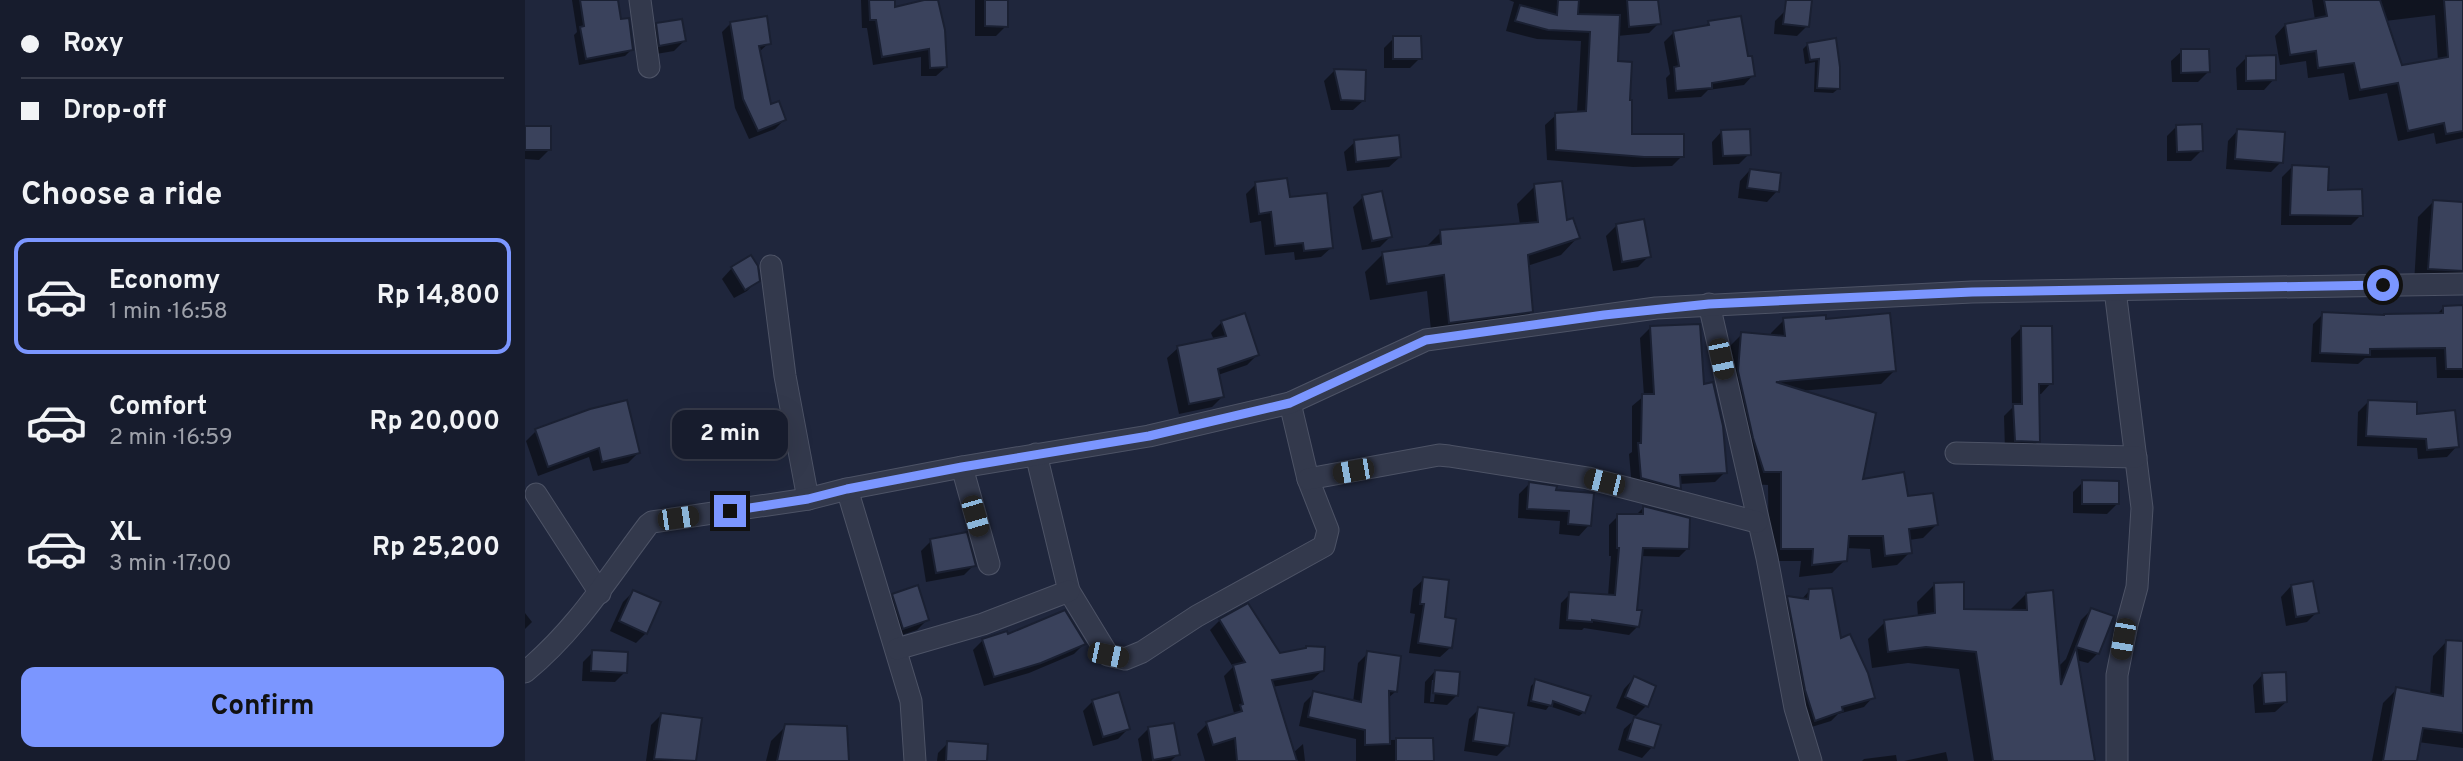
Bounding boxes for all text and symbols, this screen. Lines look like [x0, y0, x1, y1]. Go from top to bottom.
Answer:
text: Roxy [63, 28, 124, 61]
text: Drop-off [63, 95, 166, 128]
text: Choose a ride [21, 176, 222, 216]
icon: car [25, 265, 88, 328]
text: Economy [109, 265, 220, 298]
route start [2367, 269, 2399, 301]
text: Rp 14,800 [377, 280, 500, 313]
text: 1 min · 16:58 [109, 298, 228, 327]
car [1707, 336, 1736, 382]
icon: car [25, 391, 88, 454]
text: Comfort [109, 391, 207, 424]
text: Rp 20,000 [370, 406, 500, 439]
callout: 2 min [672, 410, 788, 458]
text: 2 min [700, 420, 760, 449]
text: 2 min · 16:59 [109, 424, 233, 453]
car [1331, 457, 1376, 485]
car [1582, 467, 1627, 497]
car [960, 493, 991, 539]
route end [714, 495, 746, 527]
car [656, 505, 701, 531]
icon: car [25, 517, 88, 580]
text: XL [109, 517, 141, 550]
text: Rp 25,200 [372, 532, 500, 565]
text: 3 min · 17:00 [109, 550, 231, 579]
car [2110, 616, 2137, 662]
car [1086, 640, 1131, 670]
button: Confirm [21, 667, 504, 747]

